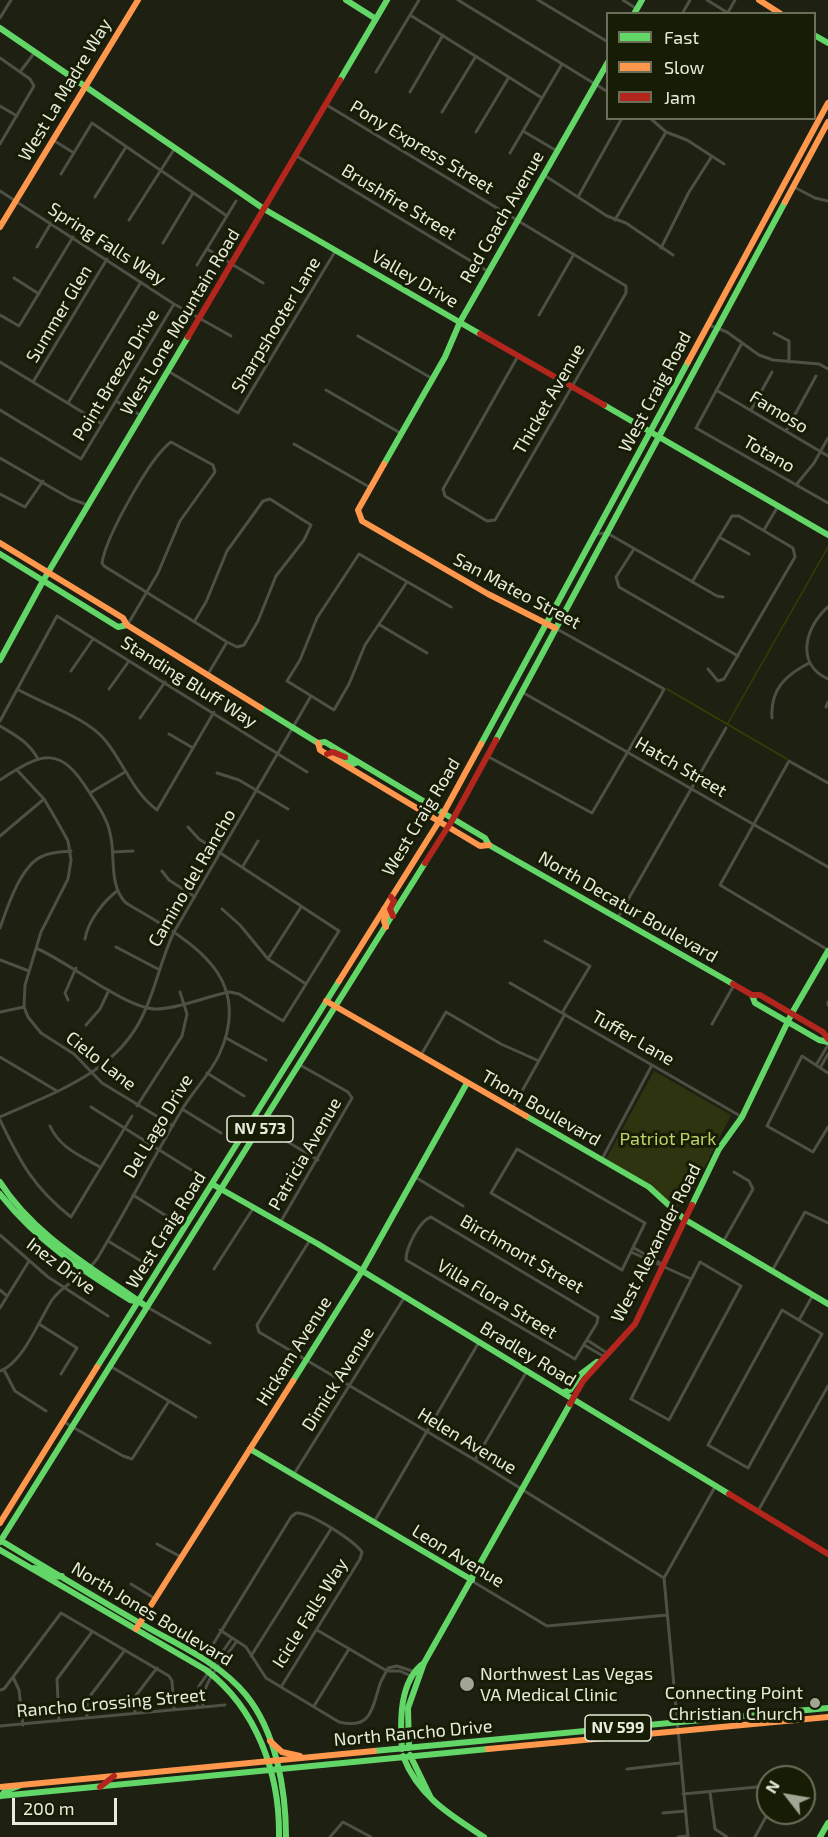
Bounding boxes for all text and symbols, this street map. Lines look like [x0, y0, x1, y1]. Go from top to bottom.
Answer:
legend [606, 12, 816, 120]
street label: West La Madre Way [14, 15, 116, 165]
text: Fast [664, 26, 699, 48]
text: Slow [664, 56, 704, 78]
text: Jam [664, 86, 696, 108]
street label: Pony Express Street [346, 96, 498, 198]
street label: Red Coach Avenue [455, 147, 549, 287]
street label: Brushfire Street [338, 159, 460, 245]
street label: Spring Falls Way [44, 198, 170, 290]
street label: West Lone Mountain Road [116, 225, 244, 419]
street label: Valley Drive [368, 245, 462, 313]
street label: Sharpshooter Lane [227, 253, 325, 397]
street label: Summer Glen [22, 261, 96, 367]
street label: Point Breeze Drive [68, 305, 164, 445]
street label: West Craig Road [614, 328, 696, 456]
street label: Thicket Avenue [509, 340, 589, 458]
street label: Famoso [746, 386, 812, 438]
street label: Totano [739, 431, 799, 477]
street label: San Mateo Street [450, 548, 584, 634]
street label: Standing Bluff Way [117, 631, 261, 733]
street label: Hatch Street [631, 732, 731, 802]
street label: West Craig Road [377, 754, 465, 880]
street label: Camino del Rancho [144, 805, 240, 951]
street label: North Decatur Boulevard [535, 847, 721, 967]
street label: Tuffer Lane [588, 1006, 678, 1070]
street label: Cielo Lane [62, 1027, 140, 1095]
street label: Thom Boulevard [477, 1065, 605, 1151]
street label: Del Lago Drive [119, 1070, 197, 1182]
street label: Patricia Avenue [264, 1094, 346, 1214]
road number: NV 573 [227, 1116, 293, 1142]
park label: Patriot Park [620, 1128, 716, 1150]
street label: West Alexander Road [607, 1160, 705, 1326]
street label: West Craig Road [121, 1168, 211, 1292]
street label: Birchmont Street [456, 1210, 588, 1298]
street label: Inez Drive [22, 1233, 100, 1299]
street label: Villa Flora Street [433, 1255, 561, 1343]
street label: Hickam Avenue [252, 1293, 336, 1409]
street label: Bradley Road [476, 1317, 580, 1391]
street label: Dimick Avenue [297, 1323, 379, 1435]
street label: Helen Avenue [414, 1403, 520, 1479]
street label: Leon Avenue [408, 1520, 508, 1592]
street label: Icicle Falls Way [268, 1554, 352, 1672]
street label: North Jones Boulevard [67, 1557, 237, 1671]
place label: Northwest Las Vegas VA Medical Clinic [480, 1663, 653, 1706]
marker: Northwest Las Vegas VA Medical Clinic [458, 1675, 476, 1693]
place label: Connecting Point Christian Church [665, 1682, 803, 1724]
street label: Rancho Crossing Street [16, 1684, 206, 1722]
marker: Connecting Point Christian Church [808, 1696, 822, 1710]
street label: North Rancho Drive [333, 1715, 493, 1751]
road number: NV 599 [585, 1715, 651, 1741]
north arrow [756, 1765, 816, 1825]
text: N [761, 1777, 783, 1796]
scale bar [15, 1786, 120, 1824]
text: 200 m [23, 1797, 75, 1819]

